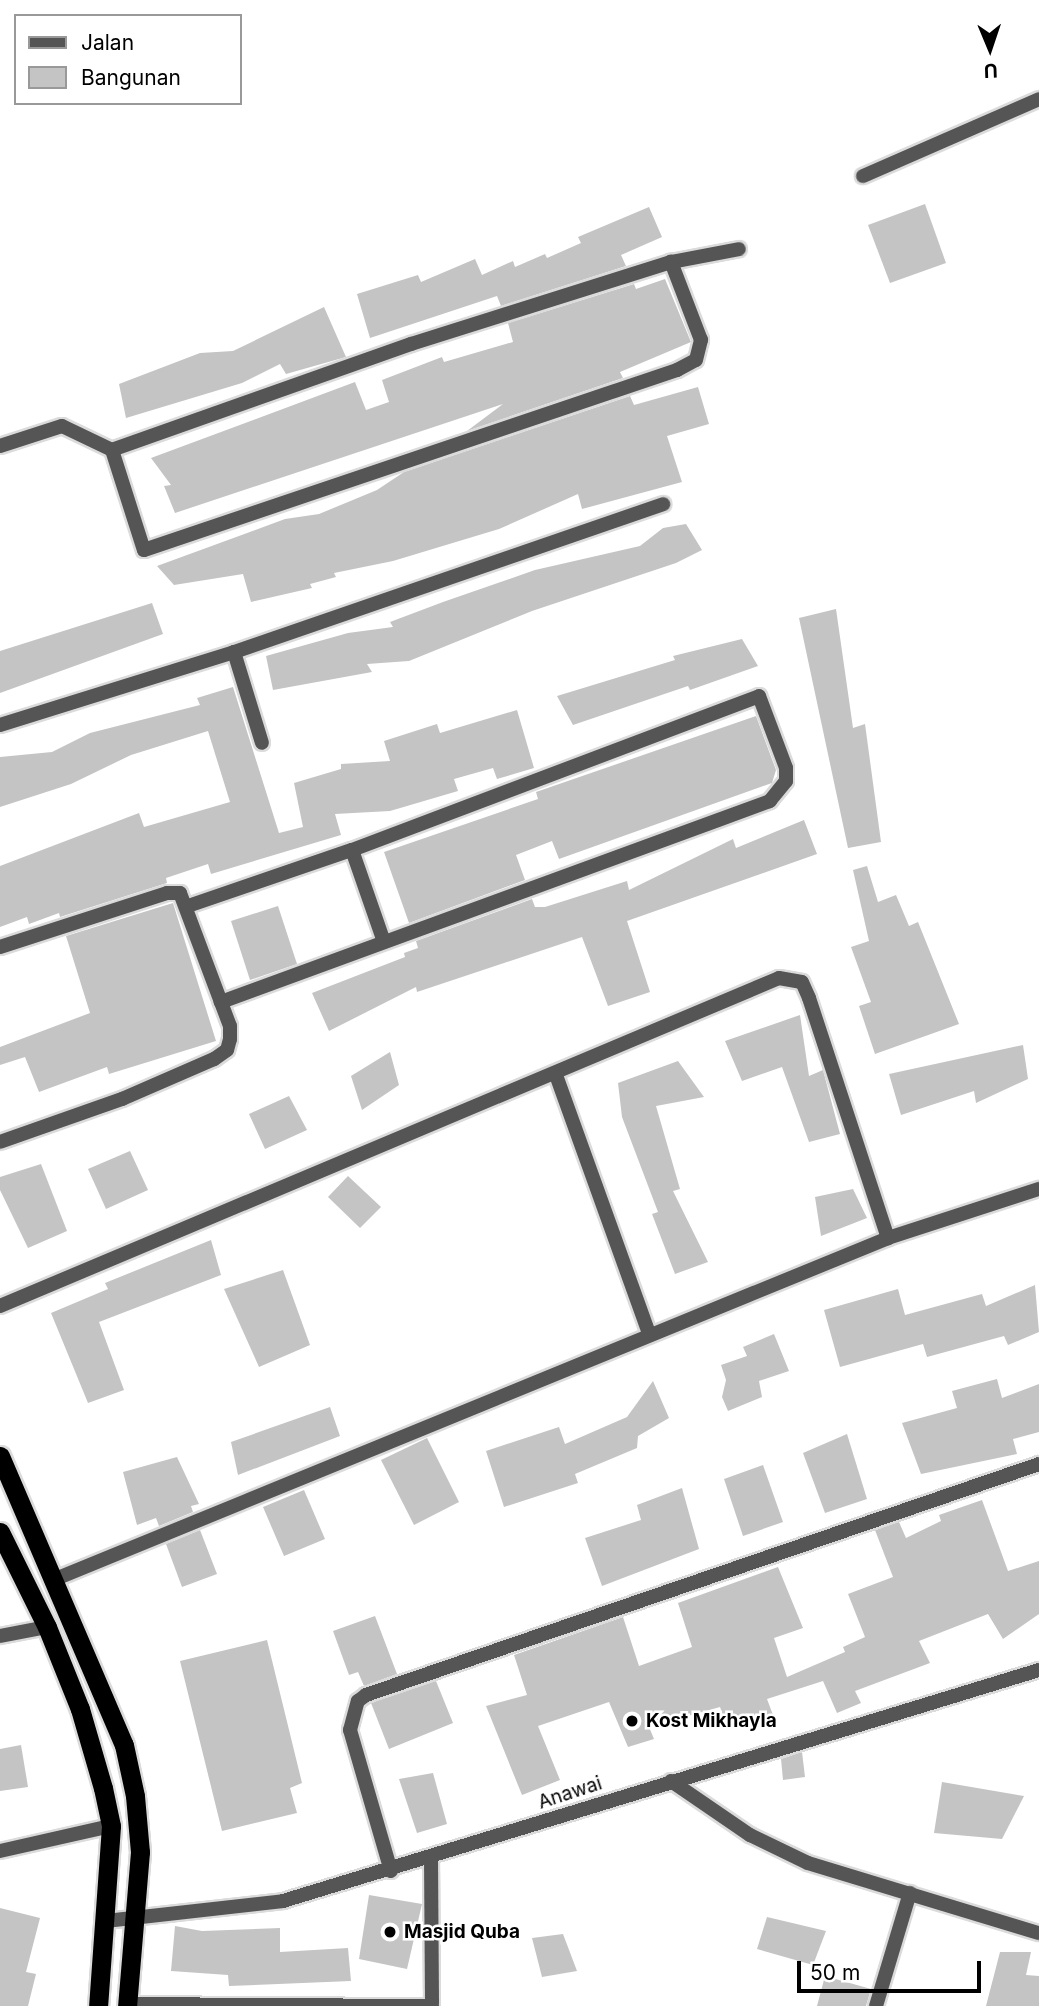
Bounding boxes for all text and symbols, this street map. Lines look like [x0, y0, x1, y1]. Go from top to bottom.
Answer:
legend [14, 14, 242, 105]
north arrow [955, 14, 1025, 84]
text: Jalan [81, 30, 134, 55]
text: U [983, 59, 998, 82]
text: Bangunan [81, 65, 181, 90]
place label: Kost Mikhayla [646, 1710, 777, 1732]
marker: Kost Mikhayla [624, 1713, 640, 1729]
street label: Anawai [535, 1772, 605, 1814]
place label: Masjid Quba [404, 1921, 520, 1943]
marker: Masjid Quba [382, 1924, 398, 1940]
scale bar [801, 1946, 985, 1990]
text: 50 m [810, 1960, 860, 1985]

